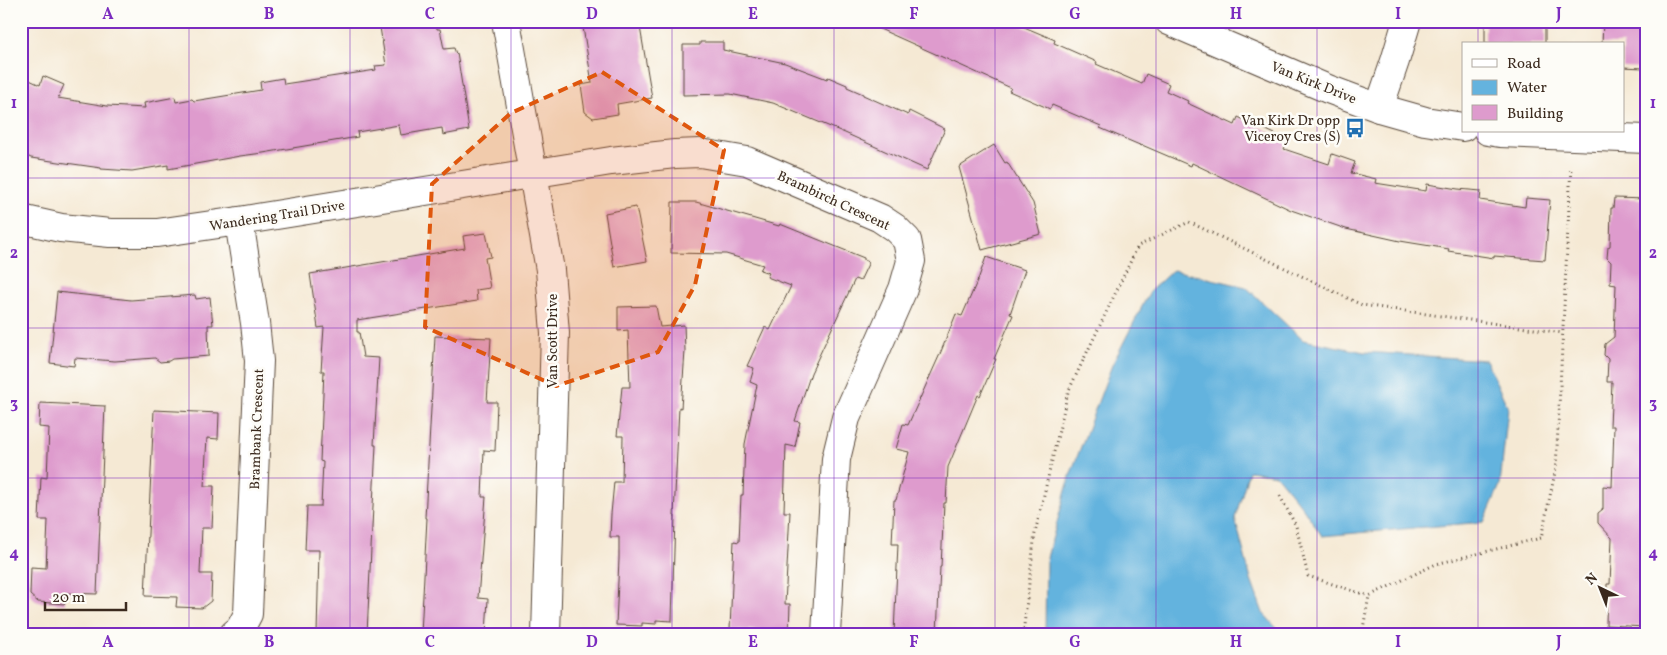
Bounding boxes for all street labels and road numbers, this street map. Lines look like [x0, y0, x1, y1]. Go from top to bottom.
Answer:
street label: Van Kirk Drive [1268, 58, 1359, 109]
street label: Brambirch Crescent [774, 167, 893, 236]
street label: Wandering Trail Drive [208, 196, 347, 237]
street label: Van Scott Drive [544, 293, 563, 388]
street label: Brambank Crescent [246, 368, 269, 490]

